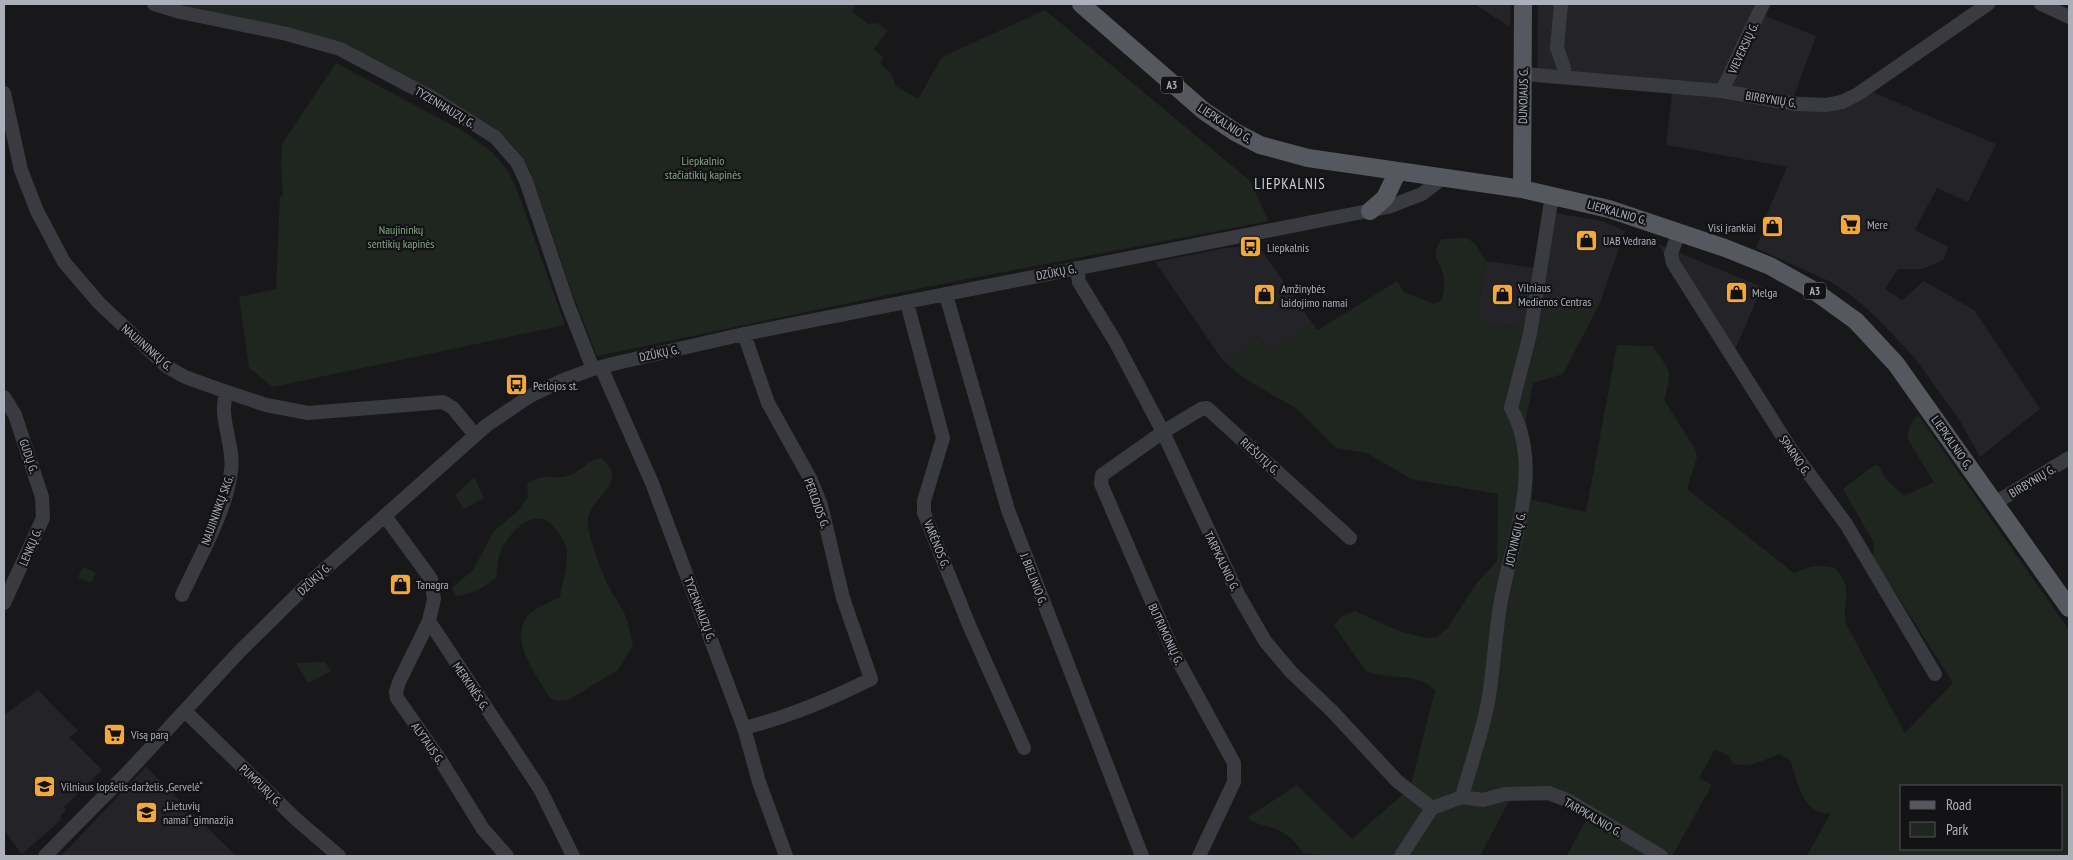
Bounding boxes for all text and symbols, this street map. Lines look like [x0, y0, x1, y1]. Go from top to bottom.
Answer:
street label: VIEVERSIŲ G. [1724, 20, 1761, 77]
street label: DUNOJAUS G. [1515, 68, 1531, 124]
road number: A3 [1161, 76, 1183, 94]
street label: TYZENHAUZŲ G. [412, 83, 478, 131]
street label: BIRBYNIŲ G. [1744, 88, 1798, 110]
street label: LIEPKALNIO G. [1195, 100, 1255, 146]
park label: Liepkalnio stačiatikių kapinės [665, 153, 741, 182]
district label: LIEPKALNIS [1254, 174, 1326, 193]
street label: LIEPKALNIO G. [1586, 196, 1648, 228]
supermarket icon: Mere [1839, 212, 1863, 236]
shop icon: Visi įrankiai [1760, 215, 1784, 239]
place label: Mere [1867, 217, 1888, 232]
place label: Visi įrankiai [1707, 220, 1756, 235]
park label: Naujininkų sentikių kapinės [368, 222, 434, 251]
shop icon: UAB Vedrana [1575, 228, 1599, 252]
place label: UAB Vedrana [1603, 233, 1656, 248]
bus stop icon: Liepkalnis [1239, 235, 1263, 259]
place label: Liepkalnis [1267, 240, 1309, 255]
street label: DZŪKŲ G. [1035, 261, 1077, 283]
place label: Vilniaus Medienos Centras [1517, 280, 1591, 309]
shop icon: Melga [1724, 280, 1748, 304]
place label: Amžinybės laidojimo namai [1281, 281, 1348, 310]
shop icon: Vilniaus Medienos Centras [1490, 282, 1514, 306]
road number: A3 [1804, 282, 1826, 300]
shop icon: Amžinybės laidojimo namai [1253, 283, 1277, 307]
place label: Melga [1752, 285, 1778, 300]
street label: NAUJININKŲ G. [118, 321, 176, 373]
street label: DZŪKŲ G. [638, 341, 680, 365]
bus stop icon: Perlojos st. [505, 373, 529, 397]
place label: Perlojos st. [533, 378, 578, 393]
street label: LIEPKALNIO G. [1928, 413, 1976, 471]
street label: SPARNO G. [1776, 432, 1814, 478]
street label: RIEŠUTŲ G. [1237, 435, 1283, 477]
street label: GUDŲ G. [16, 437, 42, 475]
street label: BIRBYNIŲ G. [2006, 461, 2058, 501]
street label: NAUJININKŲ SKG. [197, 473, 237, 547]
street label: PERLOJOS G. [801, 476, 833, 530]
street label: JOTVINGIŲ G. [1501, 511, 1528, 568]
street label: VARĖNOS G. [920, 517, 953, 570]
street label: LENKŲ G. [15, 526, 45, 568]
street label: TARPKALNIO G. [1201, 529, 1243, 593]
street label: J. BIELINIO G. [1017, 550, 1051, 607]
street label: DZŪKŲ G. [294, 560, 334, 598]
shop icon: Tanagra [388, 572, 412, 596]
street label: TYZENHAUZŲ G. [681, 575, 719, 643]
place label: Tanagra [416, 577, 449, 592]
street label: BUTRIMONIŲ G. [1145, 601, 1187, 667]
street label: MERKINĖS G. [450, 659, 492, 713]
street label: ALYTAUS G. [408, 719, 448, 767]
supermarket icon: Visą parą [103, 722, 127, 746]
place label: Visą parą [130, 727, 169, 742]
street label: PUMPURŲ G. [237, 761, 285, 809]
school or university icon: Vilniaus lopšelis-darželis „Gervelė“ [33, 774, 57, 798]
place label: Vilniaus lopšelis-darželis „Gervelė“ [60, 779, 204, 794]
legend [1900, 785, 2063, 850]
street label: TARPKALNIO G. [1561, 794, 1625, 840]
text: Road [1946, 795, 1972, 814]
place label: „Lietuvių namai“ gimnazija [163, 798, 234, 827]
school or university icon: „Lietuvių namai“ gimnazija [135, 800, 159, 824]
text: Park [1946, 820, 1968, 839]

